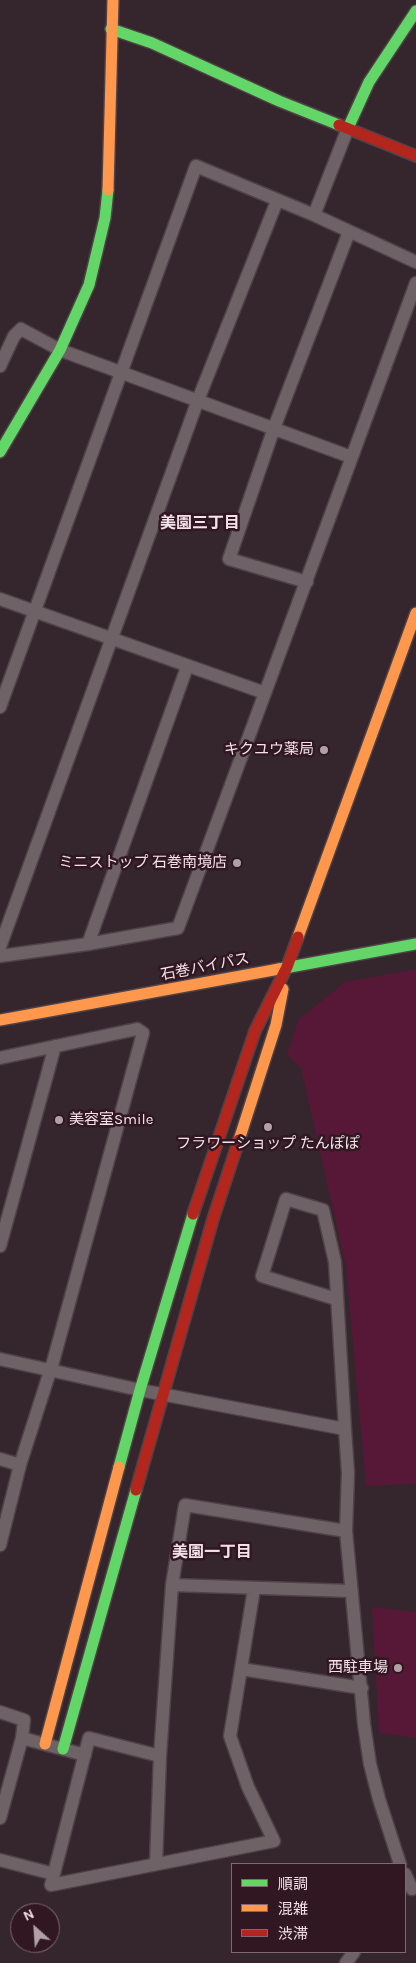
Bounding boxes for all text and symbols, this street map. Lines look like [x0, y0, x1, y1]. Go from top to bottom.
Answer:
district label: 美園三丁目 [160, 513, 240, 533]
place label: キクユウ薬局 [224, 741, 314, 759]
marker: キクユウ薬局 [318, 744, 330, 756]
place label: ミニストップ 石巻南境店 [58, 854, 227, 872]
marker: ミニストップ 石巻南境店 [231, 857, 243, 869]
street label: 石巻バイパス [159, 950, 251, 984]
place label: 美容室Smile [69, 1111, 153, 1129]
marker: 美容室Smile [53, 1114, 65, 1126]
marker: フラワーショップ たんぽぽ [262, 1121, 274, 1133]
place label: フラワーショップ たんぽぽ [176, 1135, 360, 1153]
district label: 美園一丁目 [172, 1542, 252, 1562]
place label: 西駐車場 [328, 1659, 388, 1677]
marker: 西駐車場 [392, 1662, 404, 1674]
legend [231, 1863, 406, 1953]
text: 順調 [278, 1875, 308, 1893]
text: 混雑 [278, 1900, 308, 1918]
north arrow [10, 1903, 60, 1953]
text: N [20, 1905, 37, 1925]
text: 渋滞 [278, 1925, 308, 1943]

